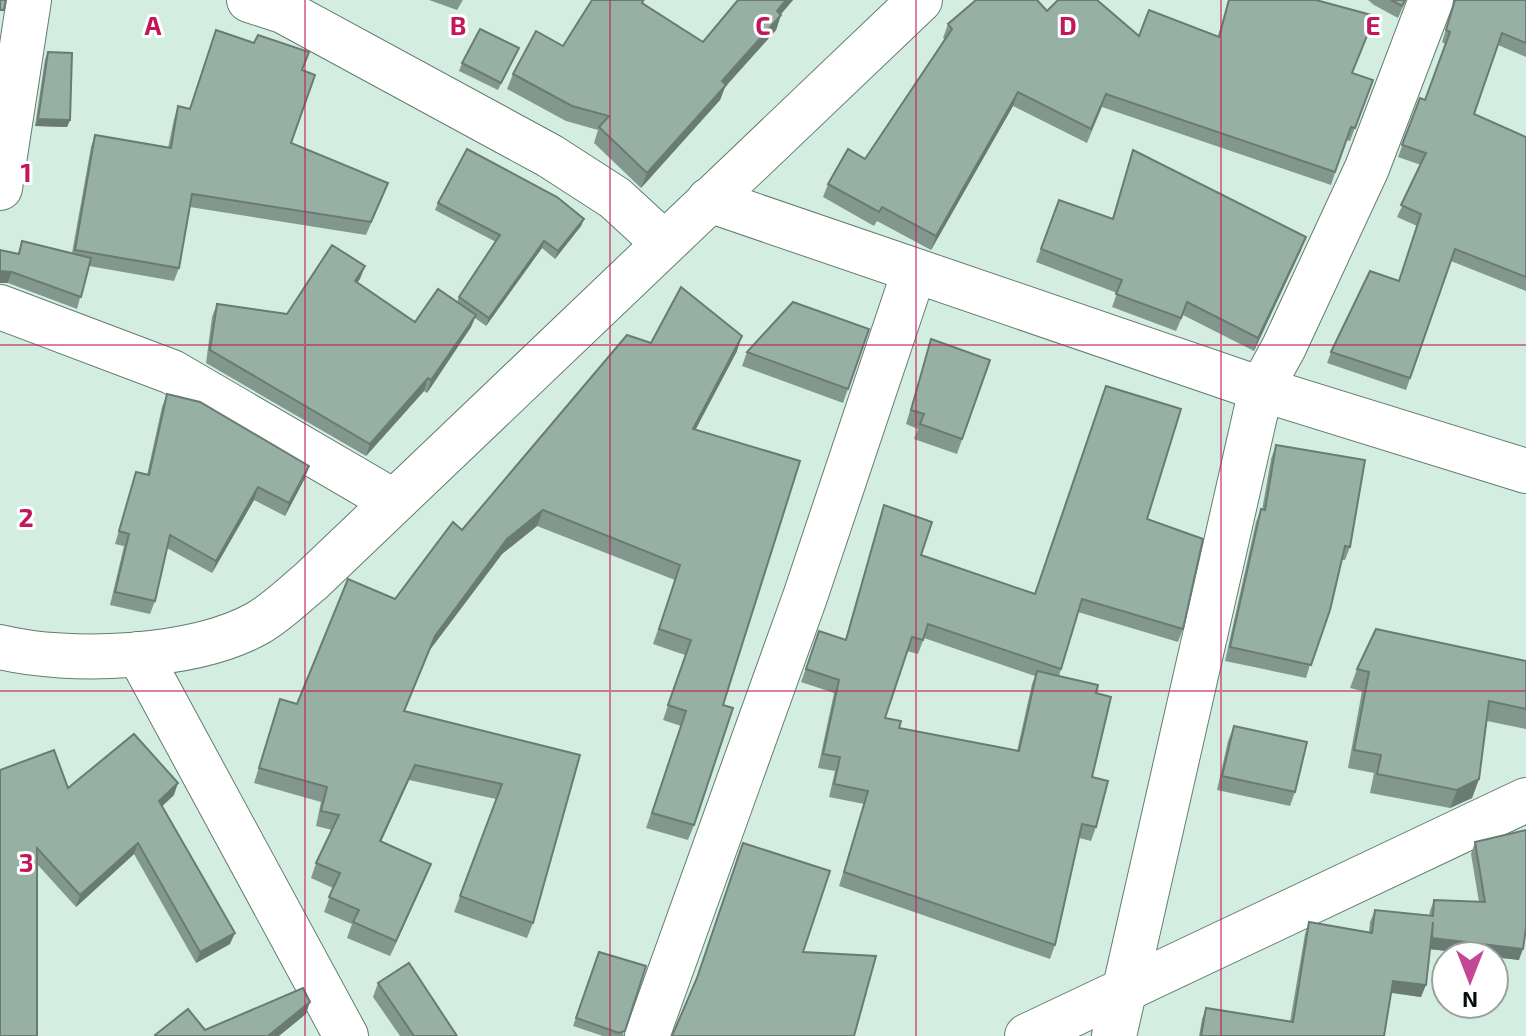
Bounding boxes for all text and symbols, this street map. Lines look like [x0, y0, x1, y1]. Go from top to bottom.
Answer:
text: A [145, 9, 162, 40]
text: B [450, 9, 466, 40]
text: C [755, 9, 771, 40]
text: D [1059, 9, 1077, 40]
text: E [1365, 9, 1381, 40]
text: 1 [20, 156, 32, 187]
text: 2 [18, 501, 34, 532]
text: 3 [19, 846, 33, 877]
north arrow [1430, 940, 1510, 1020]
text: N [1462, 988, 1478, 1014]

